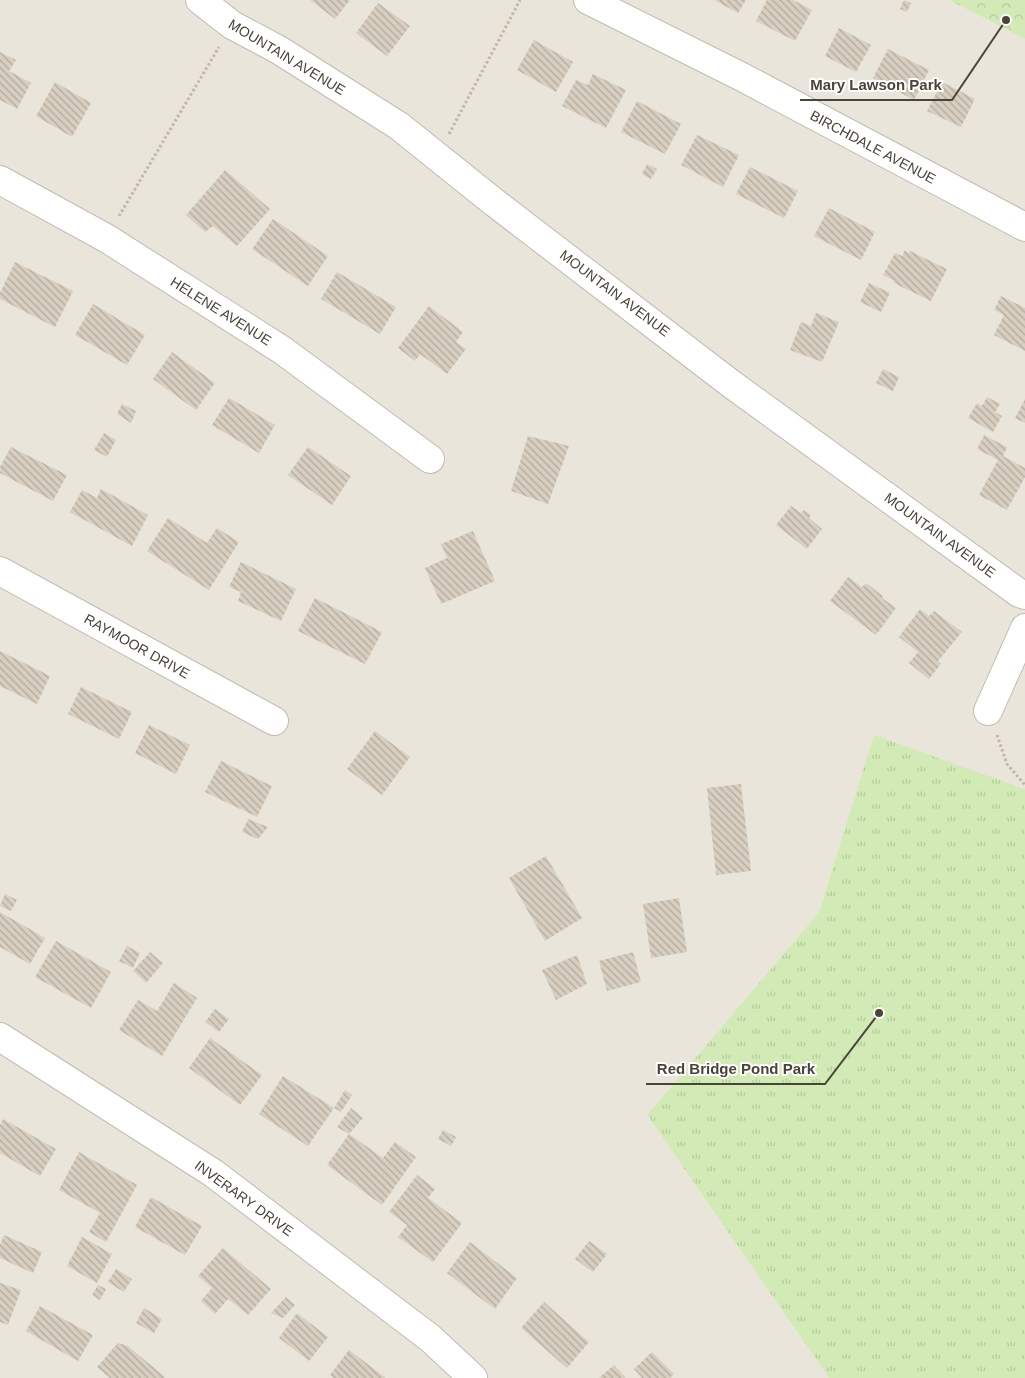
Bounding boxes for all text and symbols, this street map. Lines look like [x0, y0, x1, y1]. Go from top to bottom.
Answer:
street label: MOUNTAIN AVENUE [226, 16, 348, 98]
callout: Mary Lawson Park [800, 70, 952, 100]
text: Mary Lawson Park [810, 76, 943, 93]
street label: BIRCHDALE AVENUE [808, 107, 938, 187]
street label: MOUNTAIN AVENUE [557, 247, 673, 339]
street label: HELENE AVENUE [168, 274, 274, 348]
street label: MOUNTAIN AVENUE [881, 489, 999, 581]
street label: RAYMOOR DRIVE [82, 610, 192, 682]
callout: Red Bridge Pond Park [646, 1054, 825, 1084]
text: Red Bridge Pond Park [657, 1060, 816, 1077]
street label: INVERARY DRIVE [192, 1157, 296, 1239]

